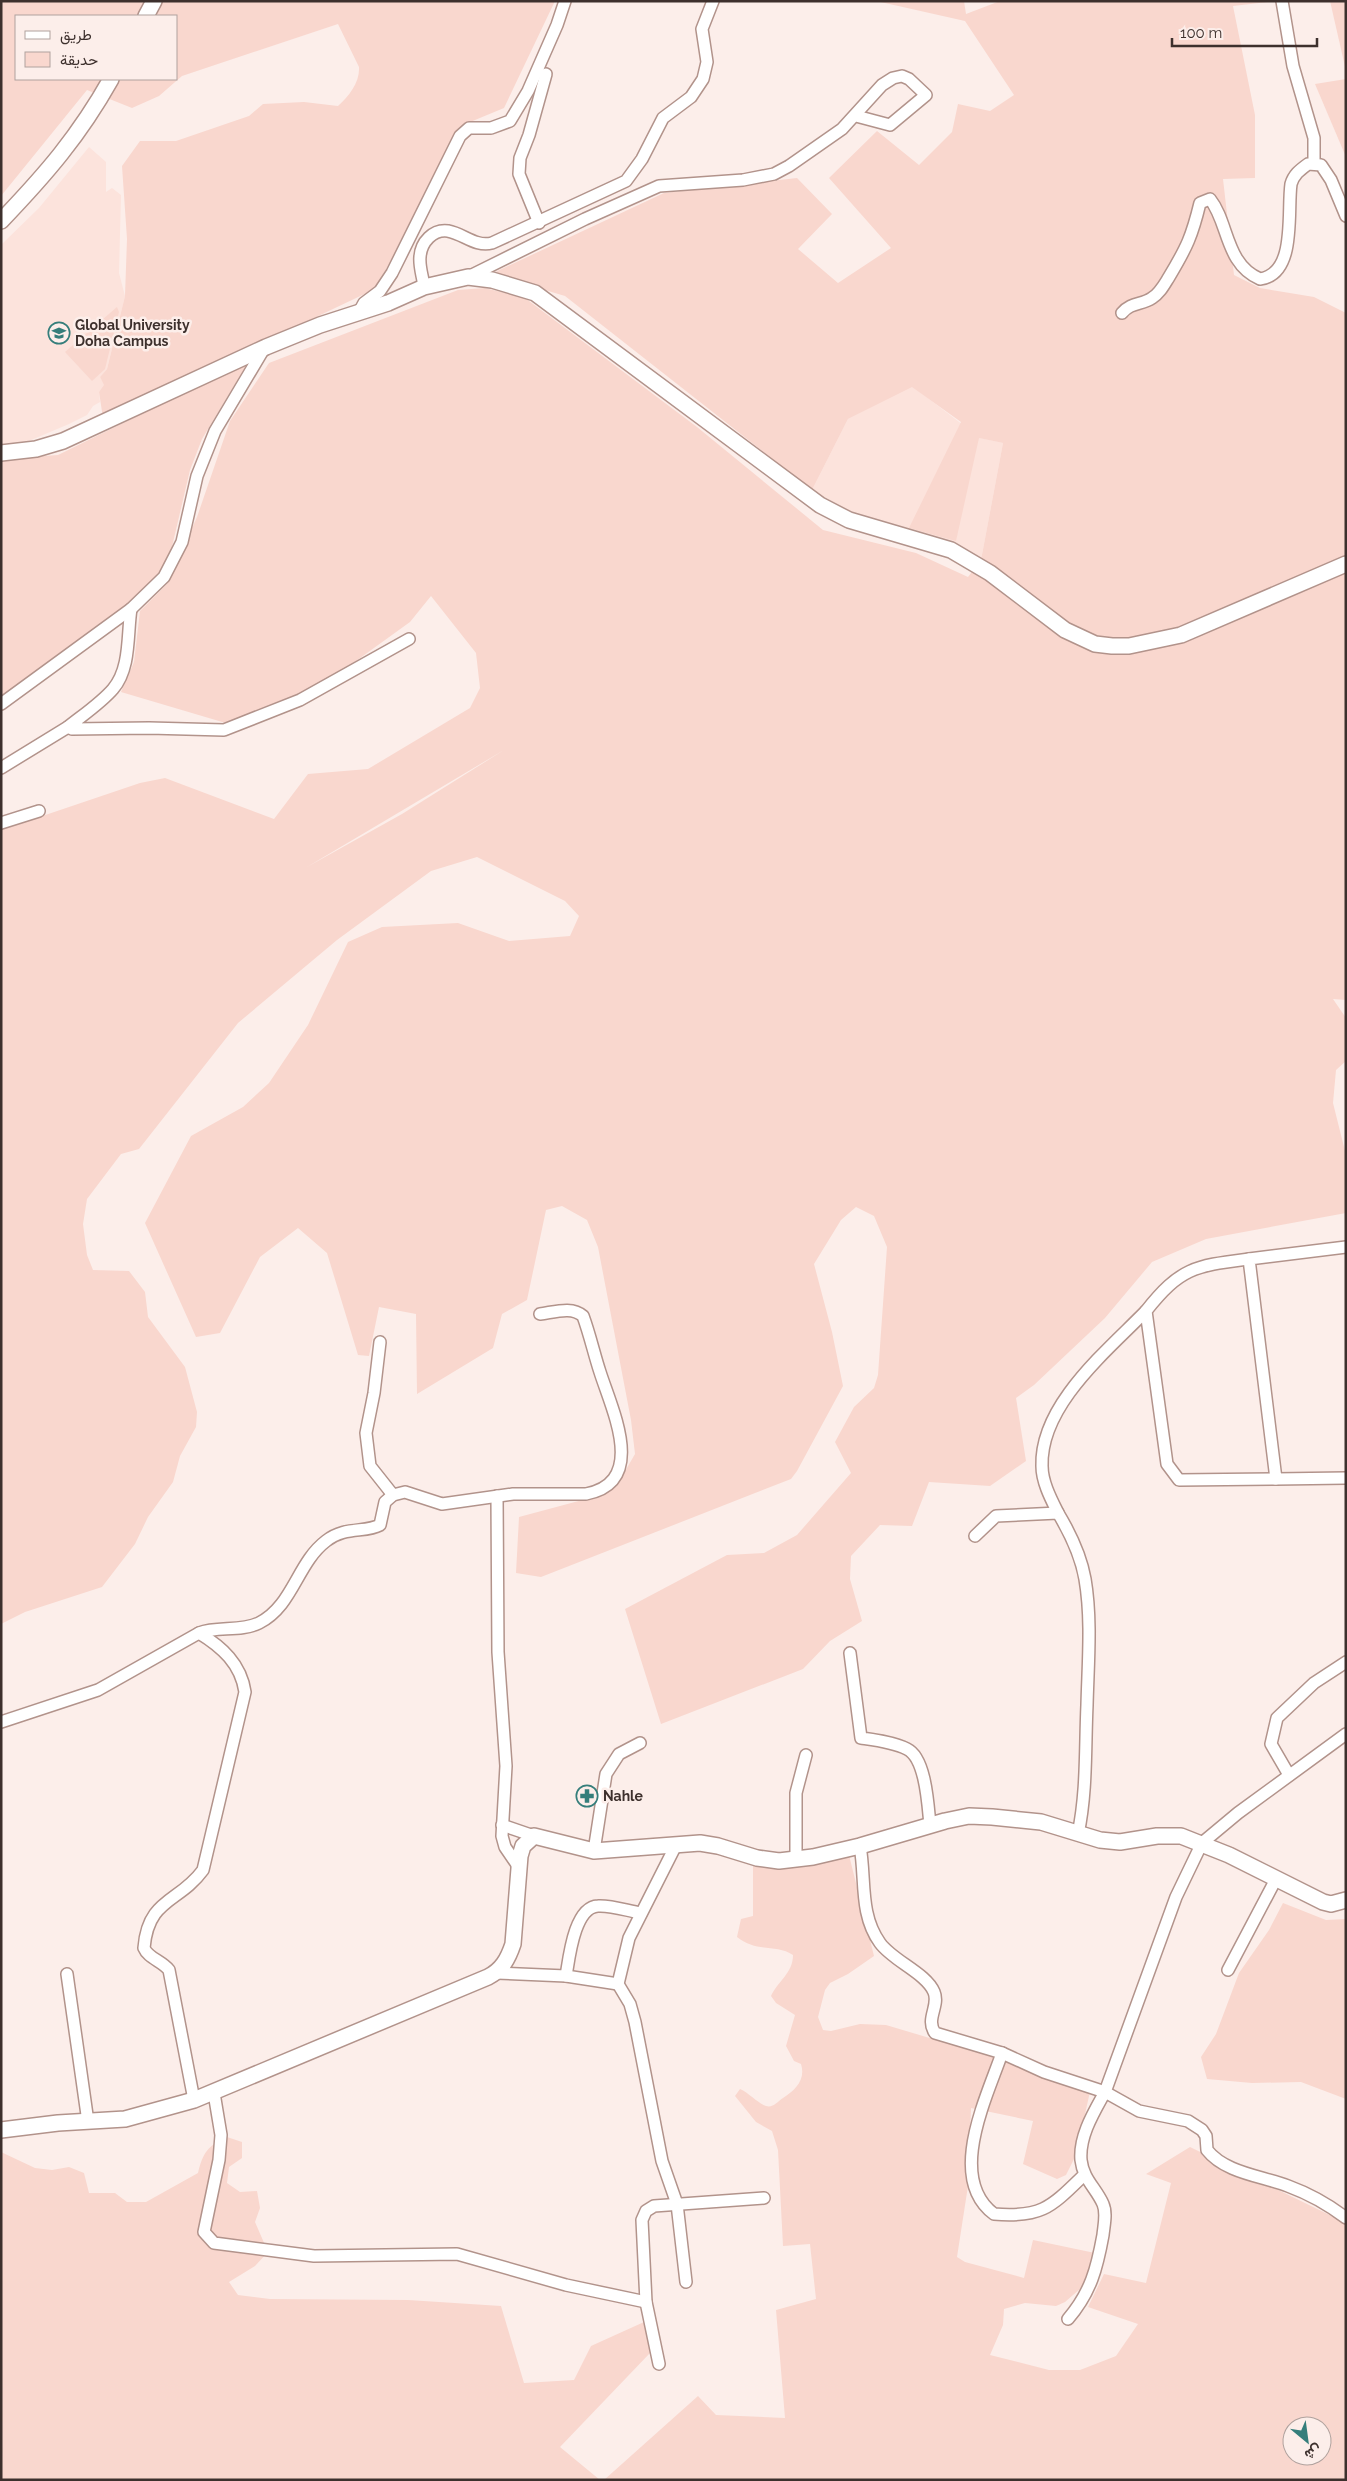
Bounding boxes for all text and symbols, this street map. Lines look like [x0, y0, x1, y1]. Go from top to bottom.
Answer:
legend [15, 15, 178, 80]
scale bar [1172, 15, 1317, 47]
text: 100 m [1180, 24, 1222, 42]
text: طريق [60, 26, 92, 45]
text: حديقة [60, 51, 98, 69]
place label: Global University Doha Campus [75, 317, 190, 349]
school or university icon: Global University Doha Campus [47, 321, 71, 345]
pharmacy icon: Nahle [575, 1784, 599, 1808]
place label: Nahle [603, 1788, 644, 1804]
north arrow [1282, 2416, 1332, 2466]
text: ش [1301, 2440, 1325, 2464]

